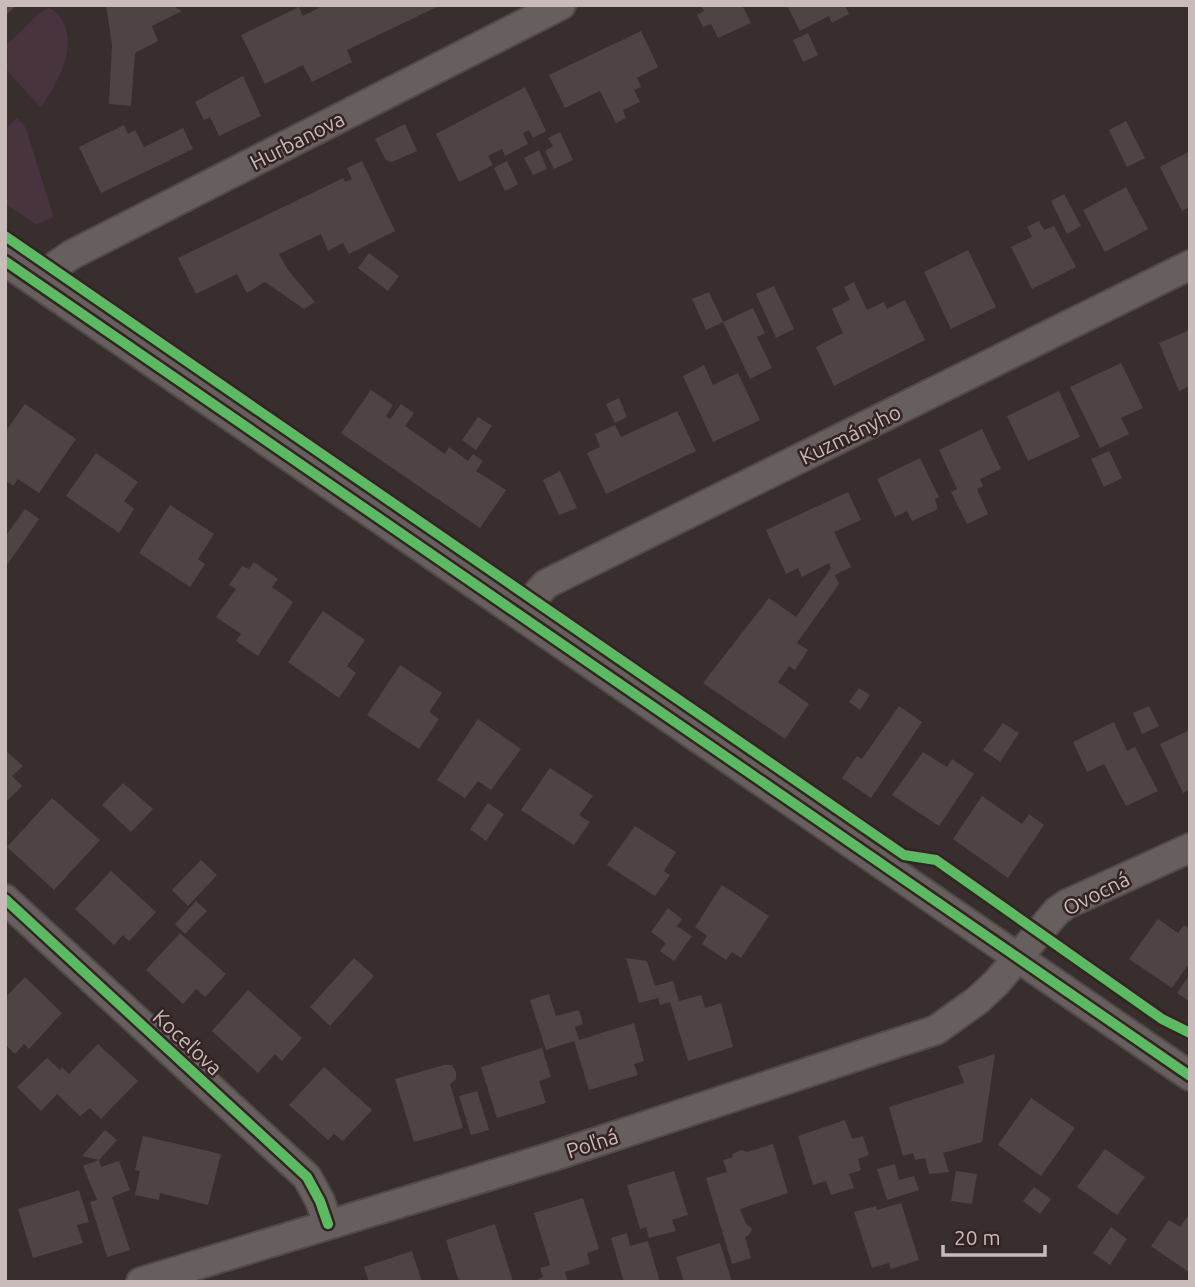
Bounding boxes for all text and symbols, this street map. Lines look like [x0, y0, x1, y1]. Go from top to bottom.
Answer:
street label: Hurbanova [246, 106, 348, 174]
street label: Kuzmányho [796, 399, 904, 469]
street label: Ovocná [1059, 866, 1133, 920]
street label: Koceľova [149, 1004, 227, 1080]
street label: Poľná [563, 1123, 621, 1163]
scale bar [943, 1214, 1044, 1258]
text: 20 m [954, 1225, 1001, 1249]

